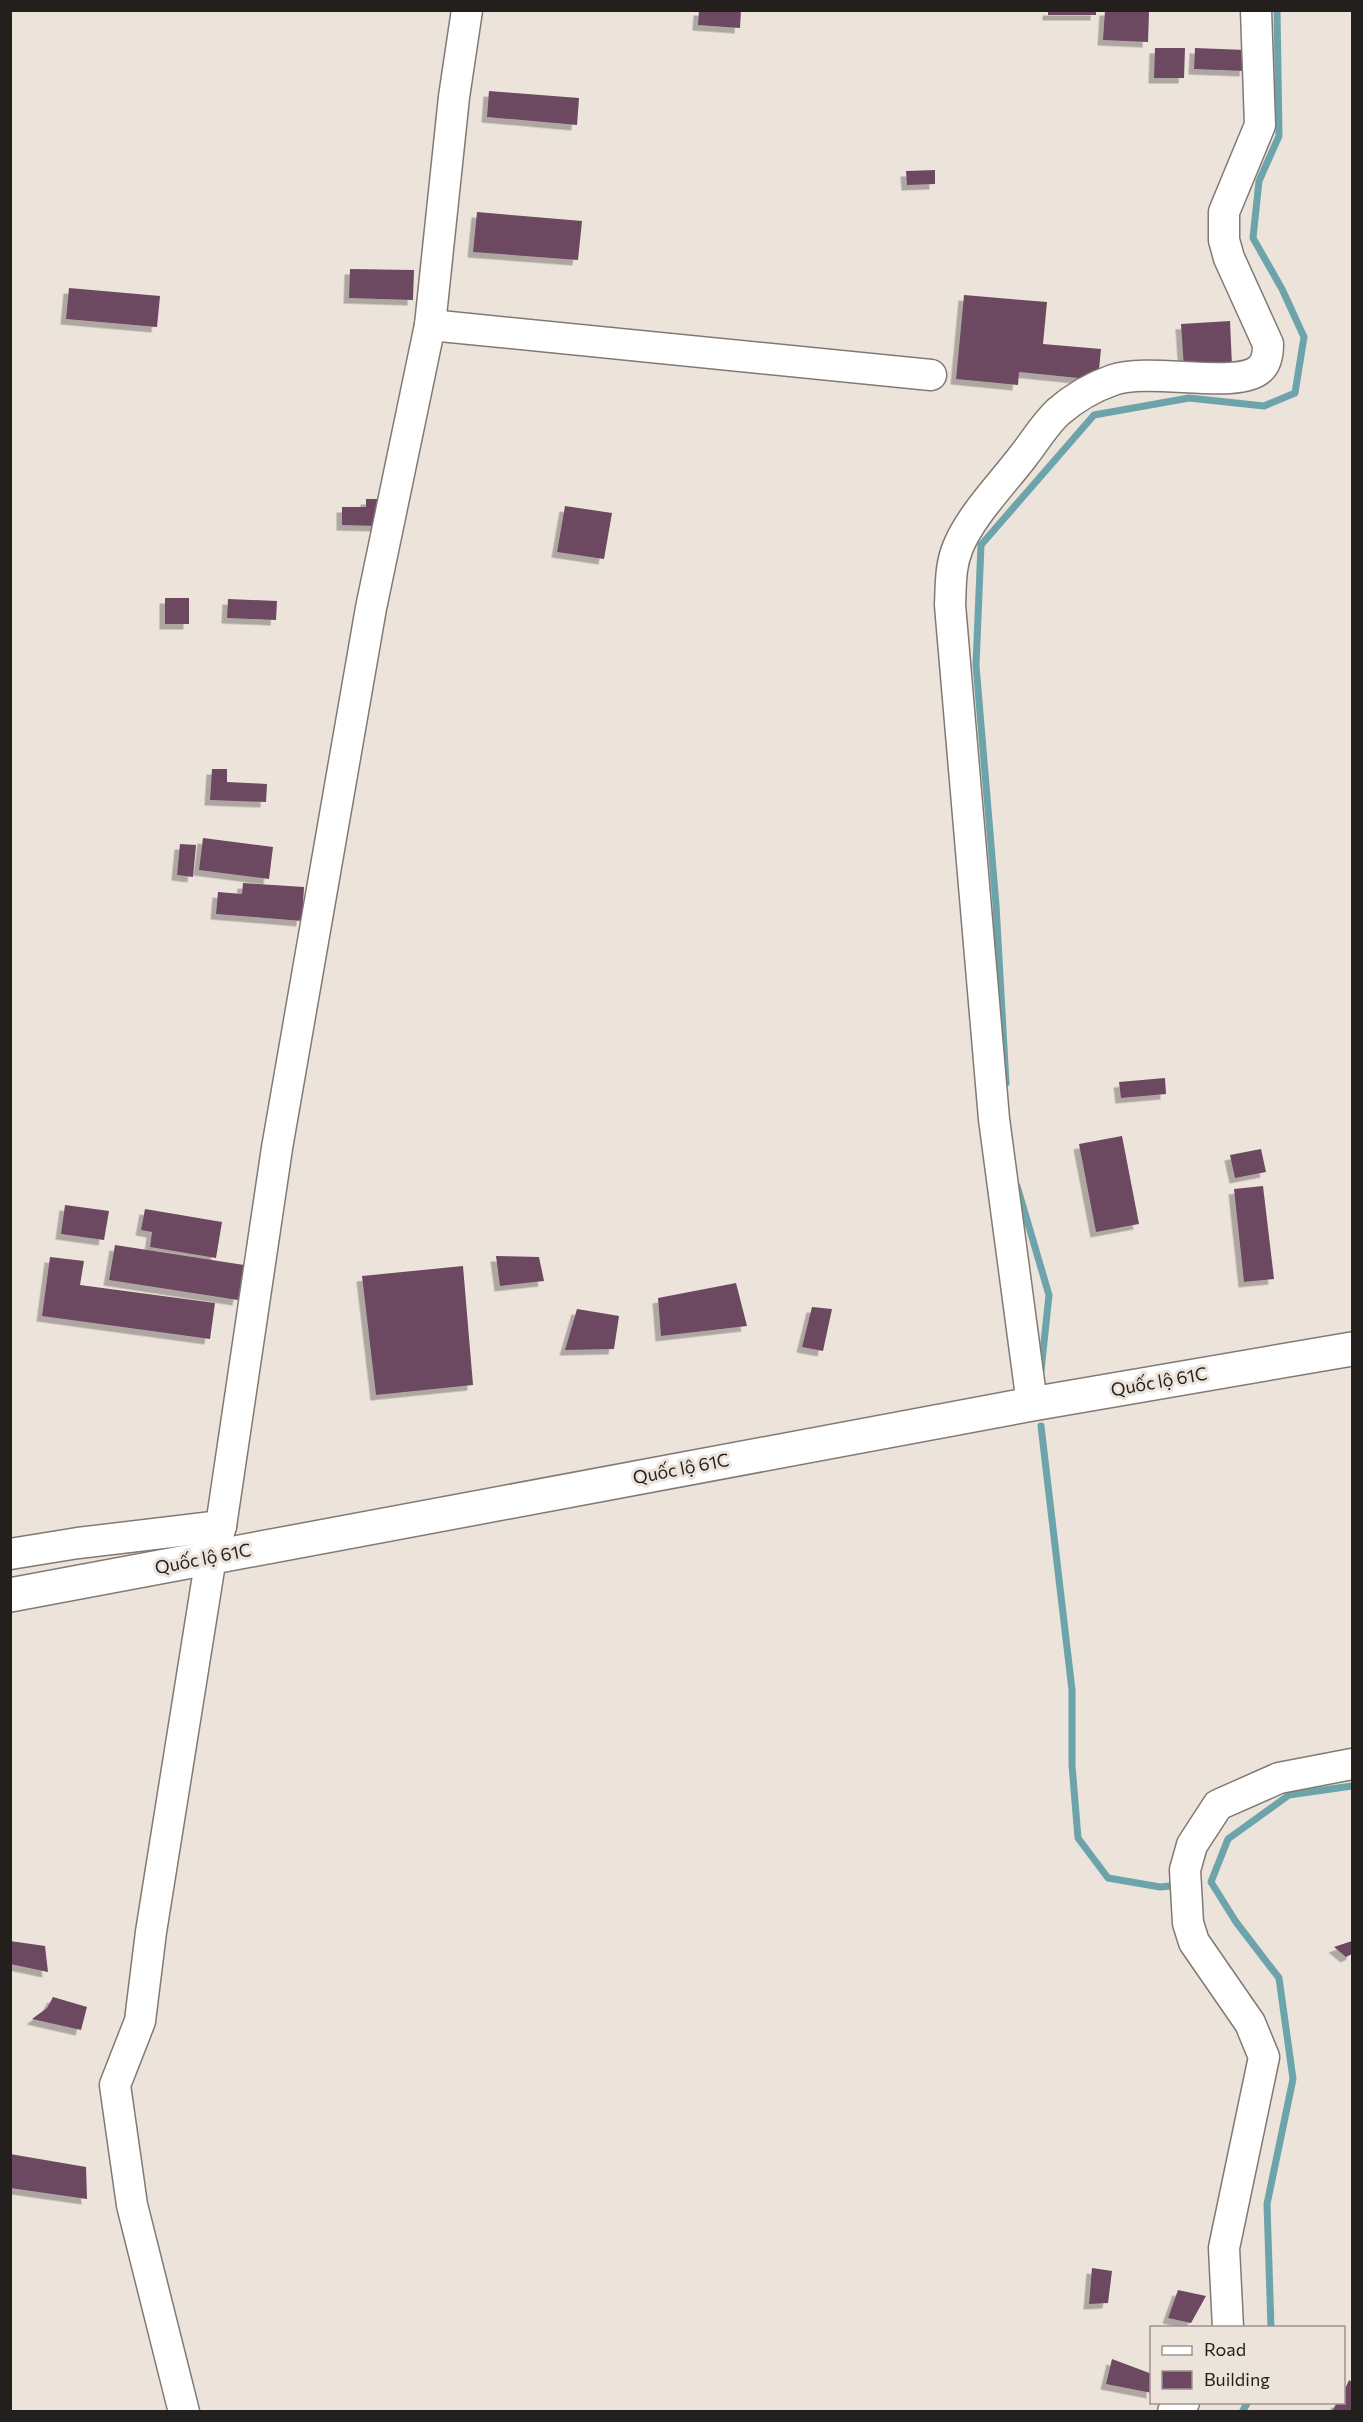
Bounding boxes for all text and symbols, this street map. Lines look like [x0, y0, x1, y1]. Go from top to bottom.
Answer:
street label: Quốc lộ 61C [1109, 1362, 1209, 1400]
street label: Quốc lộ 61C [631, 1448, 731, 1488]
street label: Quốc lộ 61C [153, 1538, 253, 1578]
legend [1150, 2326, 1345, 2404]
text: Road [1204, 2338, 1246, 2360]
text: Building [1204, 2368, 1270, 2390]

